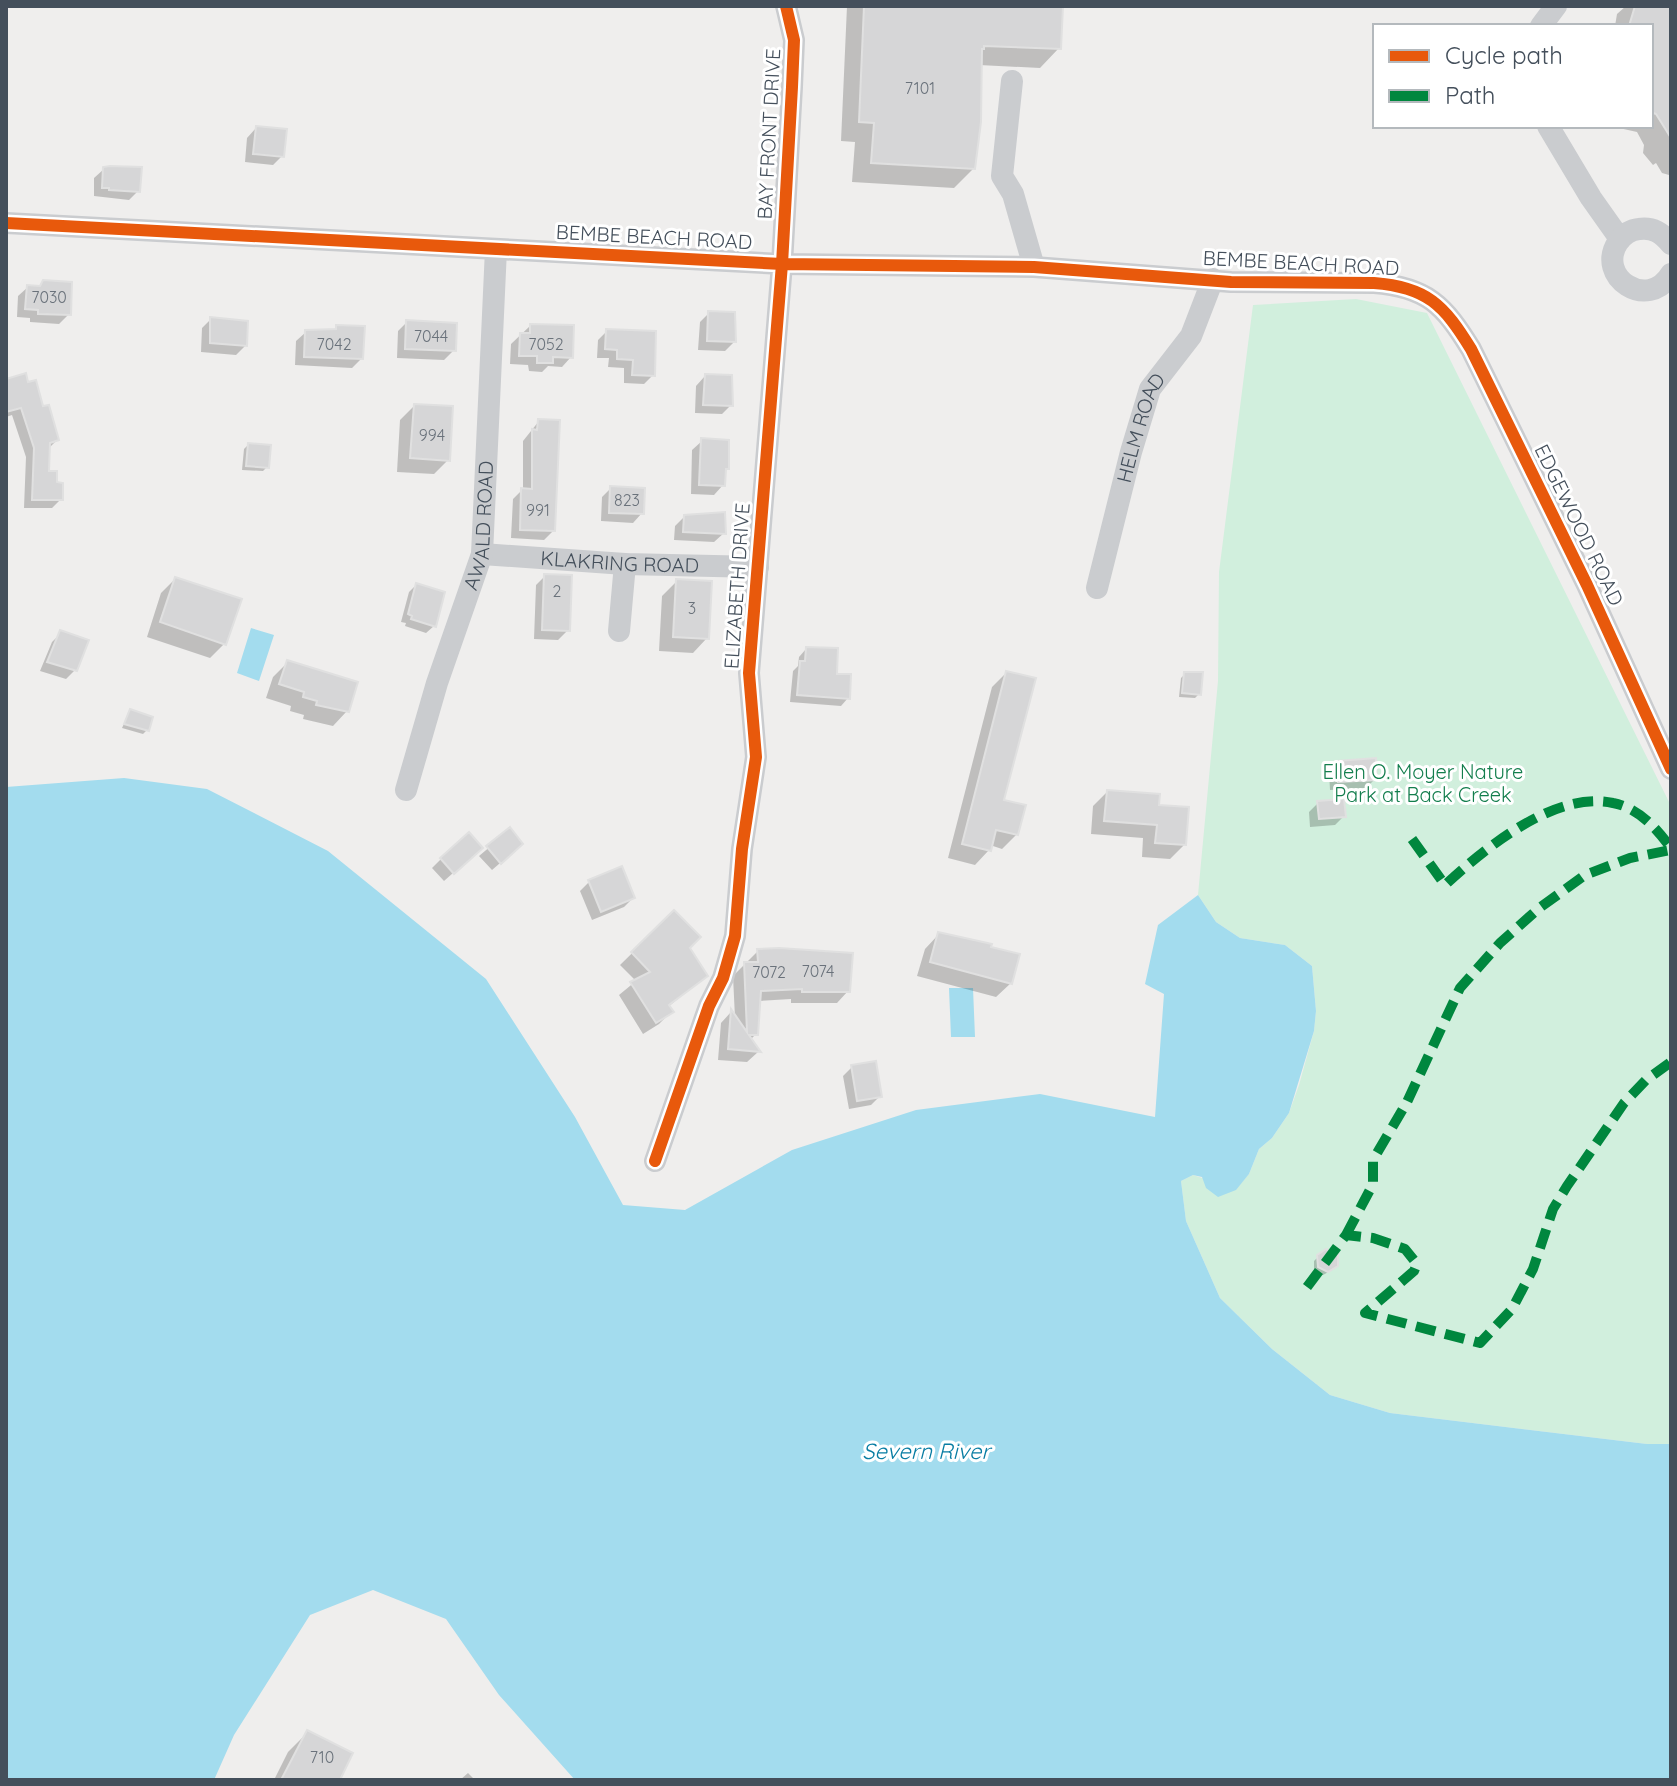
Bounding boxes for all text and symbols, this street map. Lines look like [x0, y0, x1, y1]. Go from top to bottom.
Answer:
legend [1373, 24, 1653, 128]
text: Cycle path [1445, 40, 1563, 70]
street label: BAY FRONT DRIVE [752, 48, 785, 220]
house number: 7101 [905, 78, 935, 98]
text: Path [1445, 80, 1496, 110]
street label: BEMBE BEACH ROAD [555, 219, 753, 254]
street label: BEMBE BEACH ROAD [1202, 245, 1400, 280]
house number: 7030 [31, 287, 67, 307]
house number: 7044 [414, 326, 448, 346]
house number: 7042 [316, 334, 352, 354]
house number: 7052 [528, 334, 564, 354]
street label: HELM ROAD [1111, 368, 1170, 485]
house number: 994 [419, 425, 445, 445]
street label: EDGEWOOD ROAD [1530, 440, 1629, 610]
street label: AWALD ROAD [457, 460, 498, 593]
house number: 823 [614, 490, 640, 510]
house number: 991 [526, 500, 550, 520]
street label: ELIZABETH DRIVE [718, 502, 755, 670]
street label: KLAKRING ROAD [540, 545, 699, 578]
house number: 2 [553, 581, 562, 601]
house number: 3 [688, 598, 696, 618]
park label: Ellen O. Moyer Nature Park at Back Creek [1323, 759, 1523, 807]
house number: 7074 [802, 961, 834, 981]
house number: 7072 [752, 962, 786, 982]
water label: Severn River [862, 1437, 992, 1465]
house number: 710 [310, 1747, 334, 1767]

